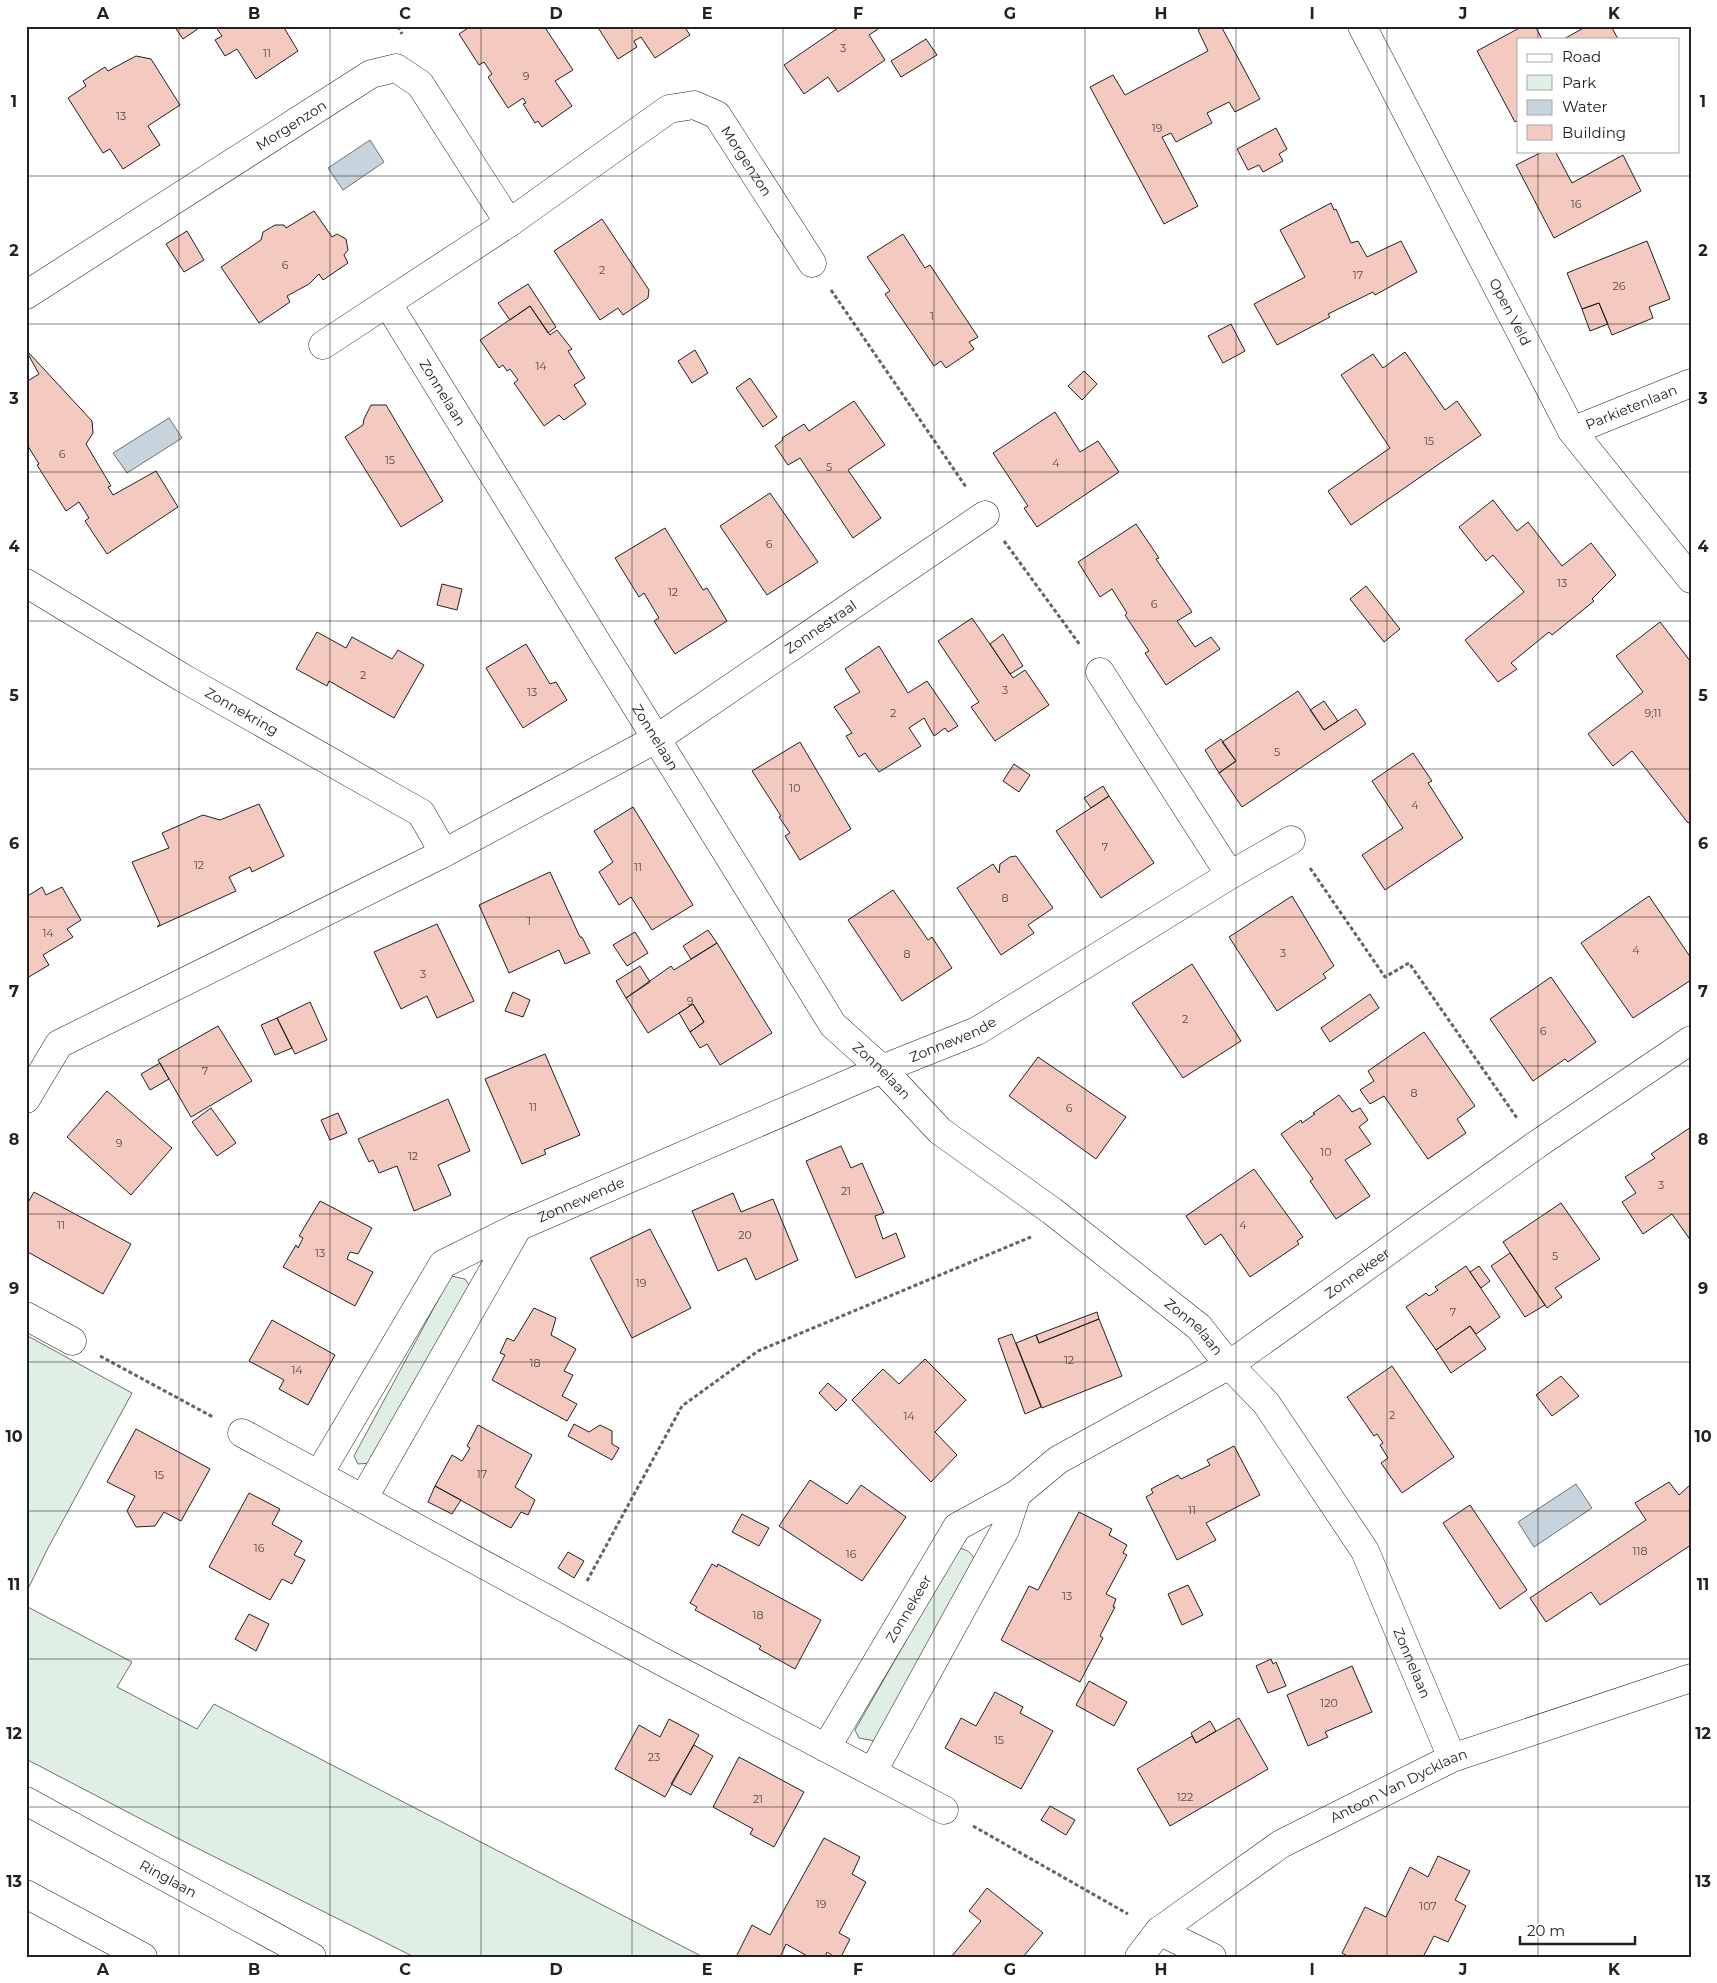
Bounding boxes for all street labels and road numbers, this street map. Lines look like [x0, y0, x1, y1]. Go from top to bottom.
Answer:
street label: Morgenzon [253, 96, 330, 154]
street label: Morgenzon [717, 122, 776, 200]
street label: Open Veld [1485, 275, 1535, 349]
street label: Zonnelaan [415, 356, 470, 429]
street label: Parkietenlaan [1583, 380, 1680, 434]
street label: Zonnestraal [781, 596, 860, 658]
street label: Zonnekring [202, 683, 282, 739]
street label: Zonnelaan [628, 701, 683, 774]
street label: Zonnewende [907, 1012, 999, 1066]
street label: Zonnelaan [849, 1038, 915, 1103]
street label: Zonnewende [535, 1173, 627, 1226]
street label: Zonnekeer [1321, 1244, 1394, 1302]
street label: Zonnelaan [1161, 1294, 1227, 1359]
street label: Zonnekeer [882, 1571, 936, 1646]
street label: Zonnelaan [1389, 1625, 1435, 1701]
street label: Antoon Van Dycklaan [1327, 1745, 1469, 1827]
street label: Ringlaan [136, 1856, 200, 1901]

